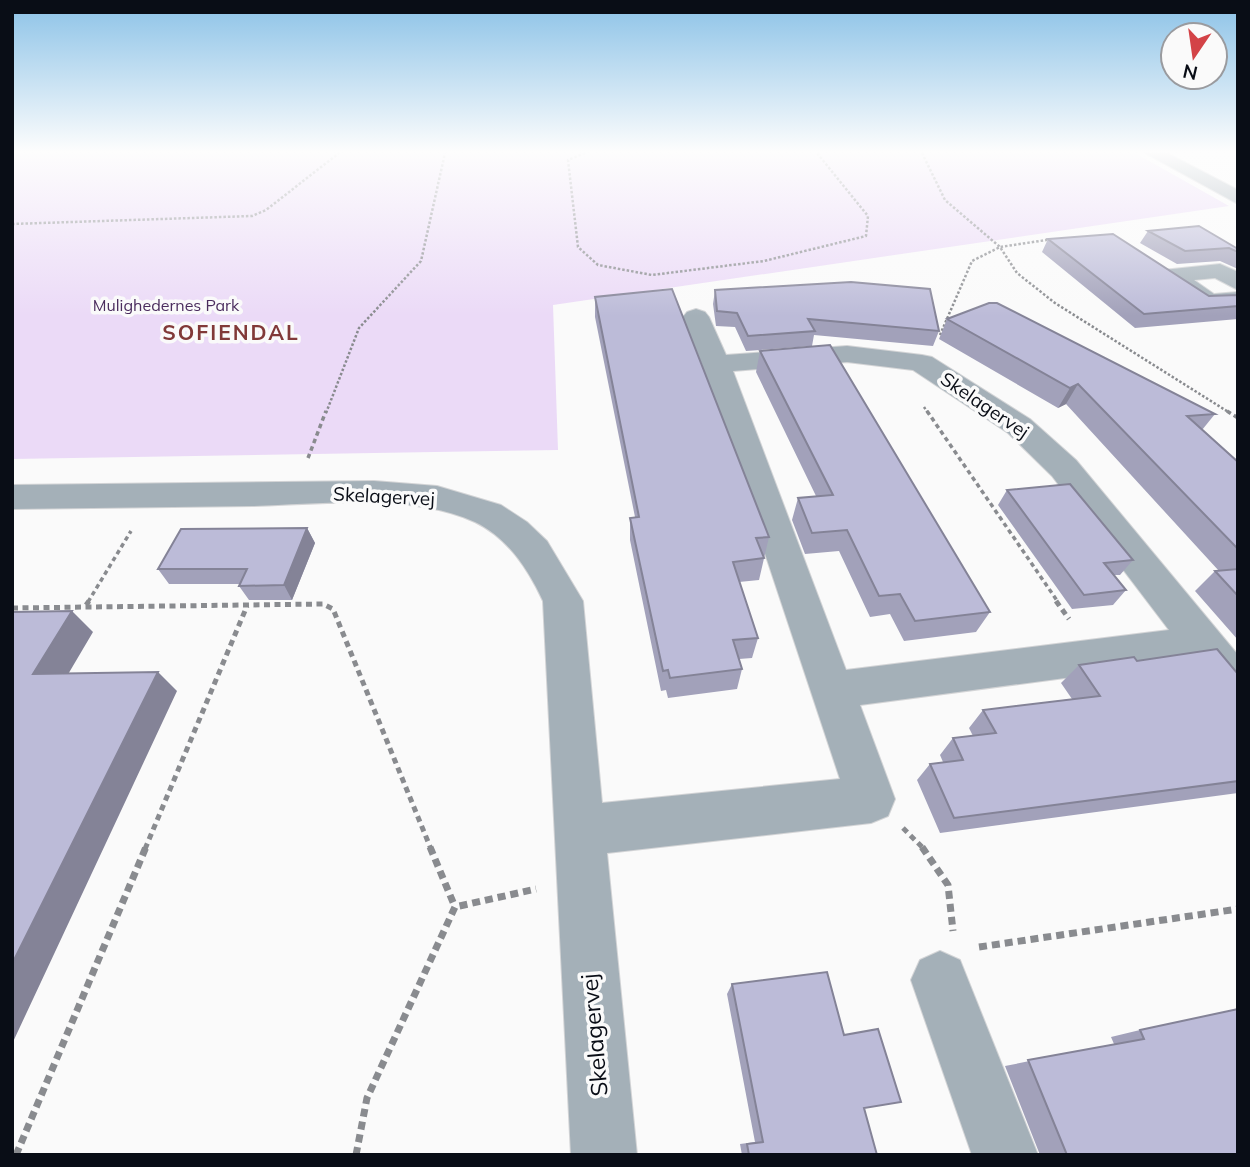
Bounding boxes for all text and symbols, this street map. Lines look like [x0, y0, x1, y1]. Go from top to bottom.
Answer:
north arrow [1159, 21, 1229, 91]
text: N [1180, 59, 1200, 86]
park label: Mulighedernes Park [93, 295, 240, 315]
district label: SOFIENDAL [162, 319, 300, 345]
street label: Skelagervej [936, 367, 1034, 443]
street label: Skelagervej [333, 481, 435, 511]
street label: Skelagervej [574, 972, 614, 1098]

